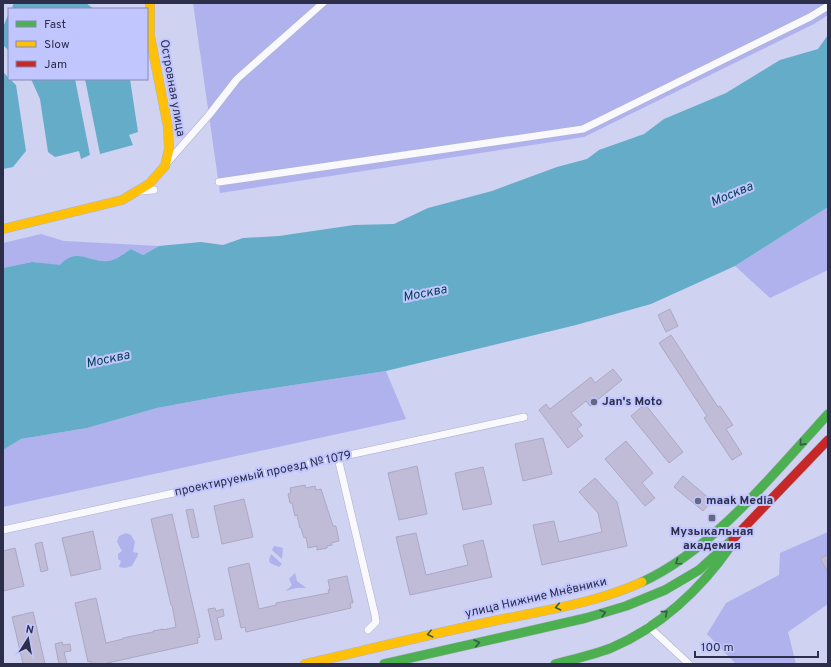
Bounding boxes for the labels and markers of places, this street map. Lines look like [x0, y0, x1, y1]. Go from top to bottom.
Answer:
place label: Jan's Moto [602, 394, 662, 410]
marker: Jan's Moto [589, 397, 599, 407]
place label: maak Media [706, 493, 773, 509]
marker: maak Media [693, 496, 703, 506]
marker: Музыкальная академия [707, 513, 717, 523]
place label: Музыкальная академия [671, 524, 753, 554]

